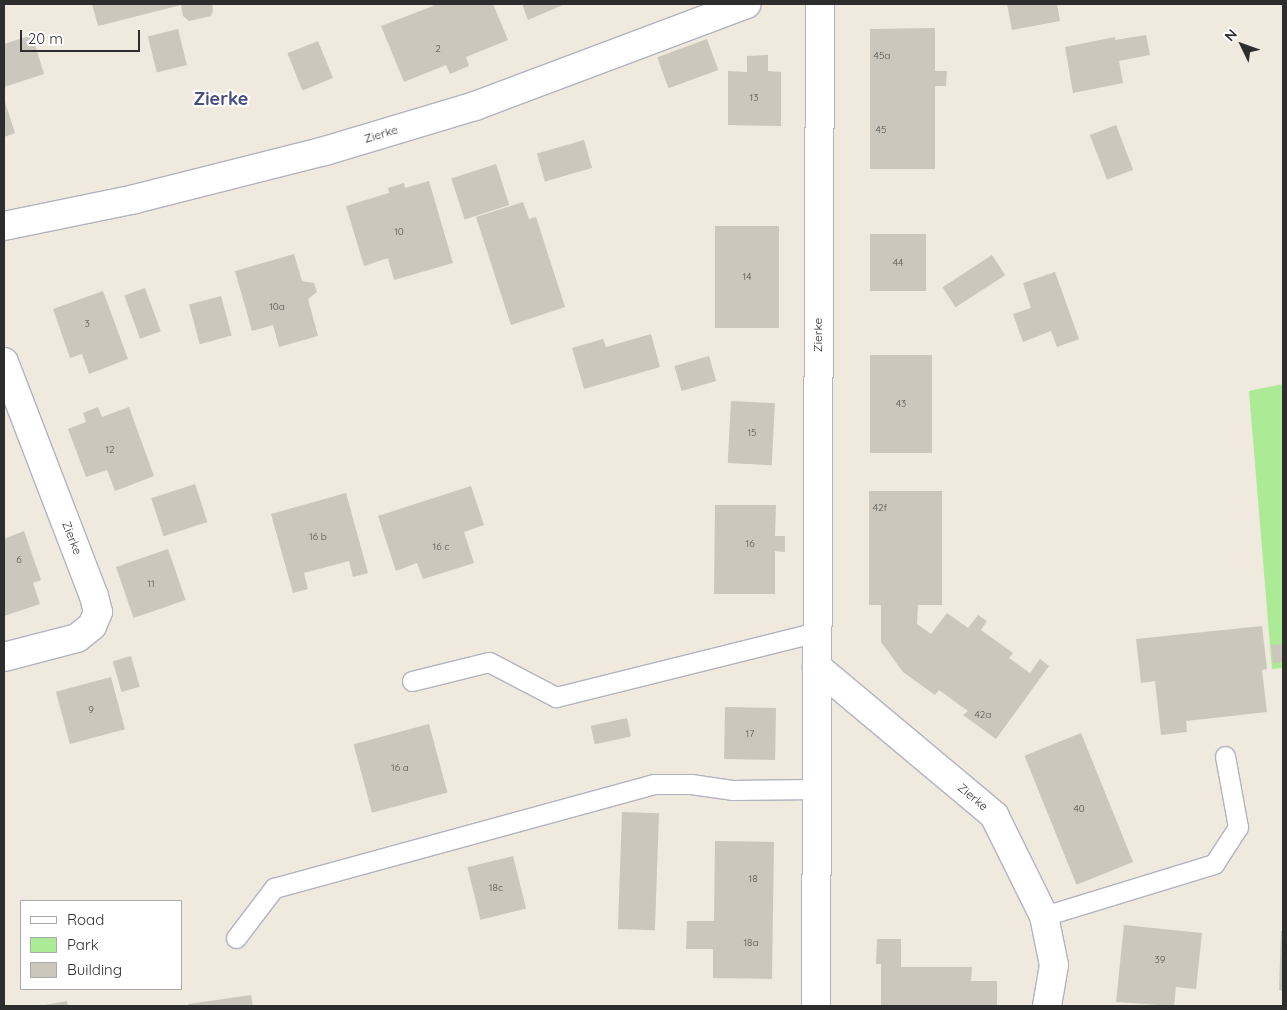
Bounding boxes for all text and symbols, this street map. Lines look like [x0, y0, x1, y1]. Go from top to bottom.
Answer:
scale bar [22, 20, 142, 52]
north arrow [1217, 20, 1267, 70]
text: N [1221, 25, 1241, 45]
text: 20 m [28, 29, 63, 48]
house number: 2 [435, 43, 441, 55]
house number: 45a [874, 50, 890, 62]
district label: Zierke [194, 88, 248, 110]
house number: 13 [750, 92, 758, 104]
street label: Zierke [362, 122, 400, 146]
house number: 45 [876, 124, 886, 136]
house number: 10 [394, 226, 404, 238]
house number: 44 [893, 257, 903, 269]
house number: 14 [743, 271, 751, 283]
house number: 10a [269, 301, 285, 313]
house number: 3 [84, 318, 90, 330]
street label: Zierke [811, 318, 825, 352]
house number: 43 [896, 398, 906, 410]
house number: 15 [747, 427, 757, 439]
house number: 12 [105, 444, 115, 456]
house number: 42f [873, 502, 887, 514]
street label: Zierke [59, 519, 85, 557]
house number: 16 b [309, 531, 327, 543]
house number: 16 [745, 538, 755, 550]
house number: 16 c [433, 541, 449, 553]
house number: 6 [16, 554, 22, 566]
house number: 11 [147, 578, 155, 590]
house number: 9 [88, 704, 94, 716]
house number: 42a [975, 709, 991, 721]
house number: 17 [746, 728, 754, 740]
house number: 16 a [391, 762, 409, 774]
street label: Zierke [955, 780, 991, 814]
house number: 40 [1073, 803, 1085, 815]
house number: 18 [748, 873, 758, 885]
house number: 18c [489, 882, 503, 894]
legend [20, 900, 182, 990]
text: Road [67, 910, 104, 929]
text: Park [67, 935, 99, 954]
house number: 18a [743, 937, 759, 949]
house number: 39 [1155, 954, 1165, 966]
text: Building [67, 960, 122, 979]

